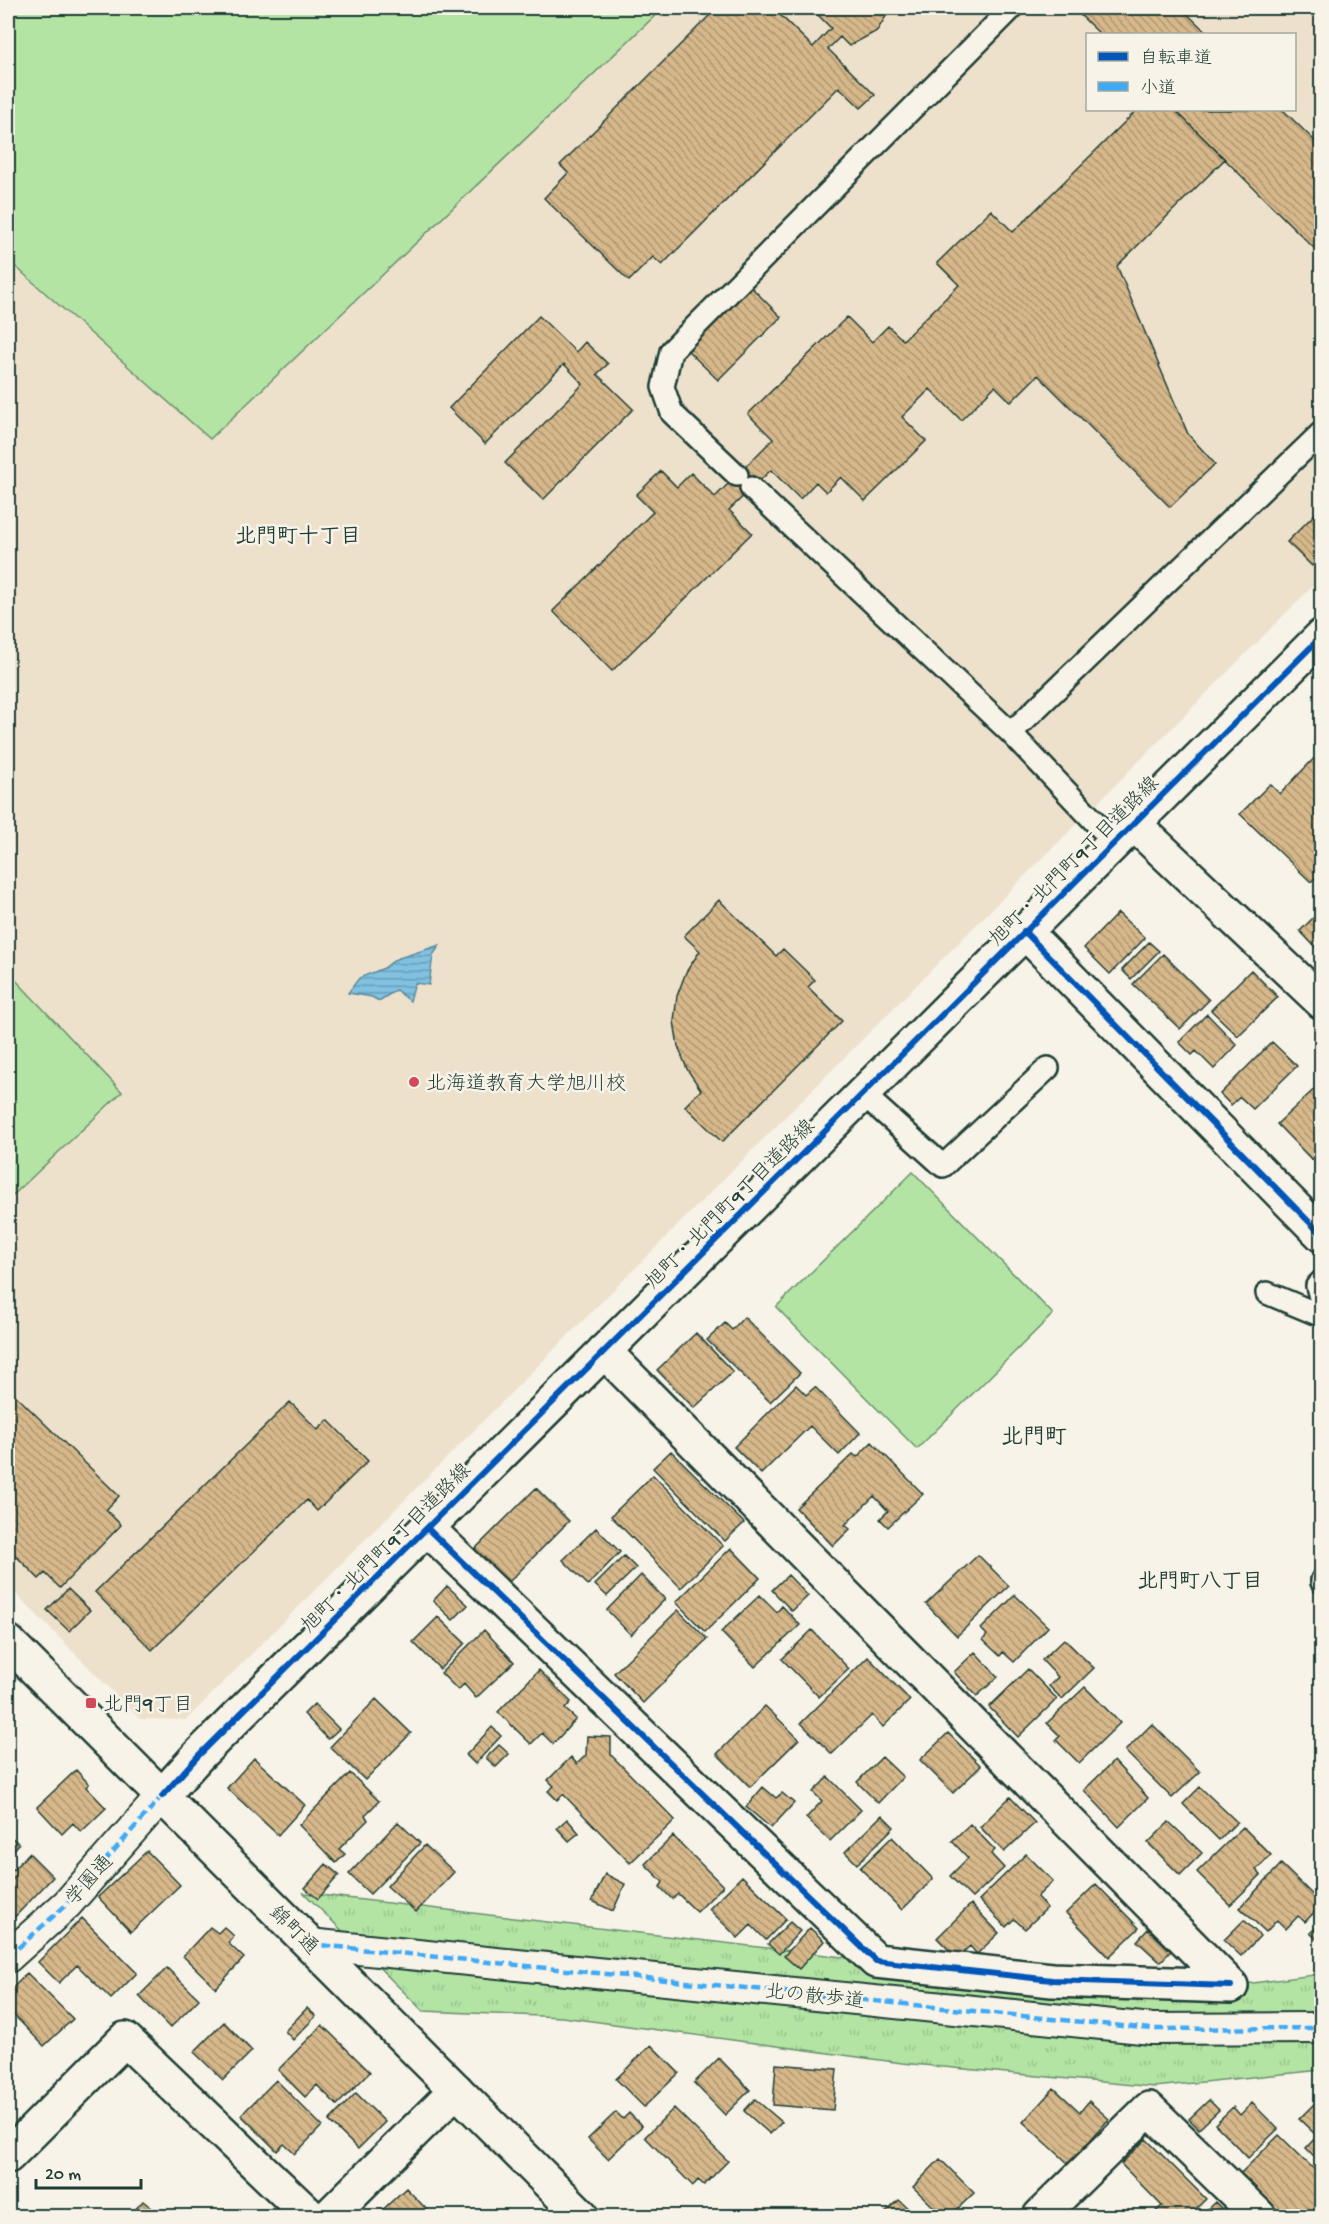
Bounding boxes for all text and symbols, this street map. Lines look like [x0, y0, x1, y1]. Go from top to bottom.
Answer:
legend [1086, 33, 1296, 111]
text: 自転車道 [1140, 48, 1212, 70]
text: 小道 [1140, 78, 1176, 100]
district label: 北門町十丁目 [235, 525, 361, 551]
street label: 旭町・北門町9丁目道路線 [985, 772, 1165, 952]
place label: 北海道教育大学旭川校 [426, 1072, 626, 1097]
marker: 北海道教育大学旭川校 [407, 1075, 421, 1089]
street label: 旭町・北門町9丁目道路線 [641, 1115, 821, 1295]
district label: 北門町 [1001, 1426, 1067, 1452]
street label: 旭町・北門町9丁目道路線 [297, 1459, 477, 1639]
district label: 北門町八丁目 [1137, 1570, 1263, 1596]
place label: 北門9丁目 [103, 1694, 193, 1718]
marker: 北門9丁目 [84, 1696, 98, 1710]
street label: 学園通 [61, 1851, 119, 1911]
street label: 錦町通 [263, 1901, 323, 1961]
street label: 北の散歩道 [764, 1980, 866, 2015]
scale bar [36, 2152, 141, 2190]
text: 20 m [45, 2165, 81, 2186]

